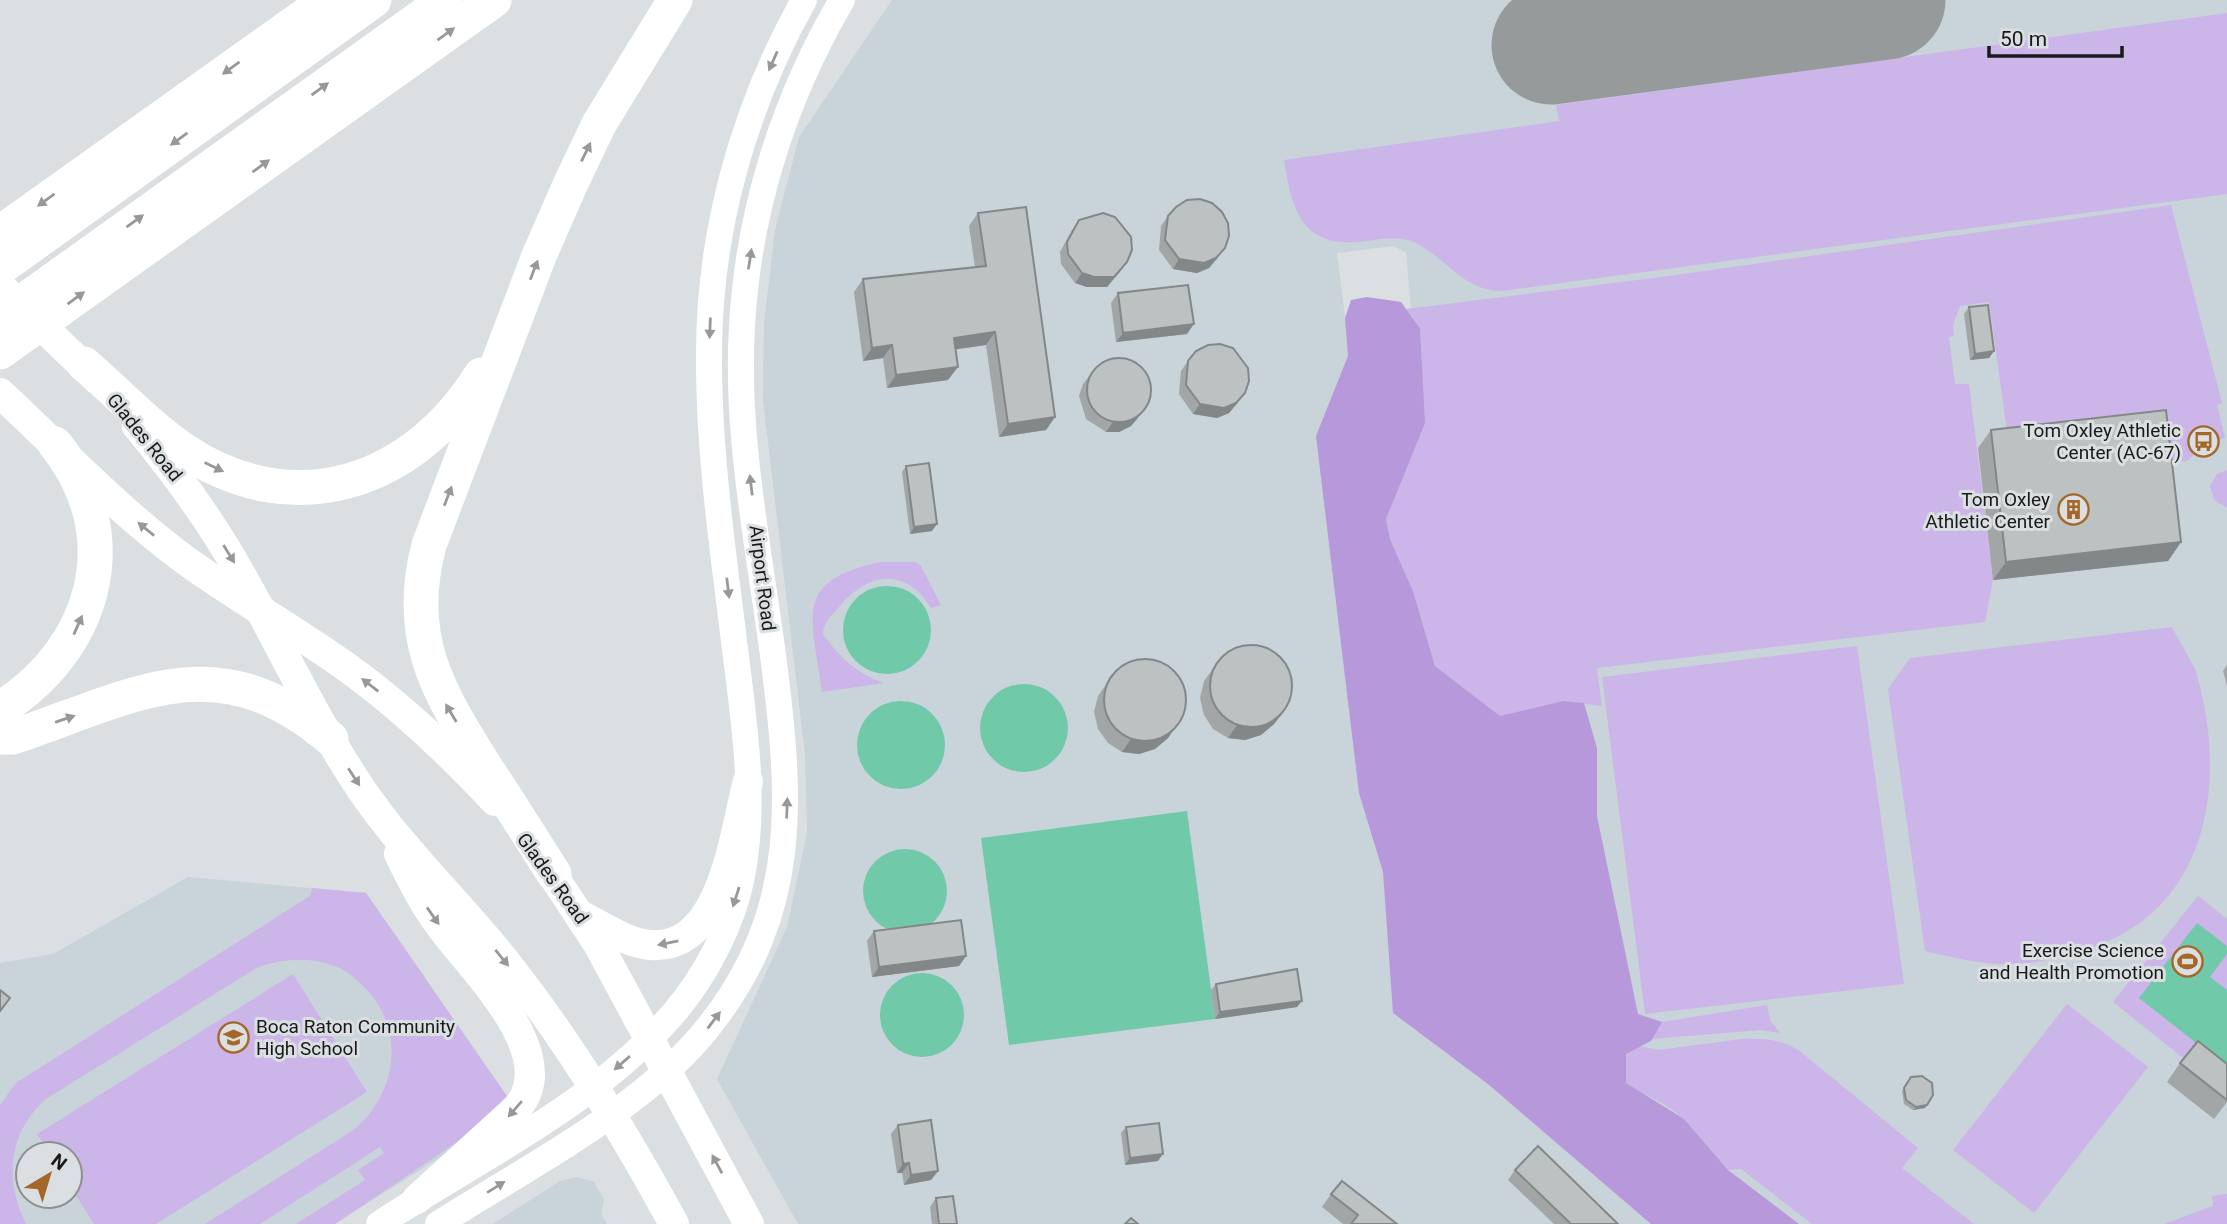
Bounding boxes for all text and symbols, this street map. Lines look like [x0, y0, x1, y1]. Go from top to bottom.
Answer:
scale bar [1989, 14, 2122, 58]
one-way arrow [437, 27, 455, 41]
text: 50 m [2000, 27, 2047, 51]
one-way arrow [767, 50, 778, 71]
one-way arrow [222, 61, 240, 75]
one-way arrow [311, 82, 329, 96]
one-way arrow [170, 132, 188, 146]
one-way arrow [580, 142, 591, 162]
one-way arrow [252, 159, 270, 173]
one-way arrow [37, 193, 55, 207]
one-way arrow [126, 214, 144, 228]
one-way arrow [745, 248, 756, 270]
one-way arrow [528, 259, 539, 280]
one-way arrow [66, 291, 85, 305]
one-way arrow [704, 317, 715, 339]
street label: Glades Road [102, 389, 187, 486]
place label: Tom Oxley Athletic Center (AC-67) [2023, 419, 2181, 464]
bus stop icon: Tom Oxley Athletic Center (AC-67) [2187, 424, 2221, 458]
one-way arrow [204, 461, 224, 472]
one-way arrow [746, 474, 757, 496]
one-way arrow [443, 486, 454, 507]
place label: Tom Oxley Athletic Center [1925, 488, 2051, 533]
building icon: Tom Oxley Athletic Center [2056, 493, 2090, 527]
one-way arrow [137, 522, 155, 537]
street label: Airport Road [745, 524, 780, 632]
one-way arrow [222, 545, 235, 564]
one-way arrow [723, 577, 734, 599]
one-way arrow [72, 615, 84, 635]
one-way arrow [362, 678, 379, 693]
one-way arrow [445, 704, 458, 723]
one-way arrow [55, 713, 76, 724]
one-way arrow [347, 767, 360, 786]
one-way arrow [781, 797, 792, 819]
street label: Glades Road [512, 828, 593, 928]
one-way arrow [730, 887, 741, 908]
one-way arrow [426, 907, 440, 925]
one-way arrow [657, 938, 679, 949]
place label: Exercise Science and Health Promotion [1979, 939, 2164, 984]
sports icon: Exercise Science and Health Promotion [2170, 944, 2204, 978]
one-way arrow [495, 949, 510, 967]
one-way arrow [707, 1011, 721, 1029]
place label: Boca Raton Community High School [256, 1015, 455, 1060]
school or university icon: Boca Raton Community High School [216, 1020, 250, 1054]
one-way arrow [613, 1055, 631, 1071]
one-way arrow [507, 1100, 523, 1118]
north arrow [14, 1140, 84, 1210]
text: N [47, 1149, 72, 1175]
one-way arrow [711, 1154, 723, 1174]
one-way arrow [486, 1181, 506, 1194]

